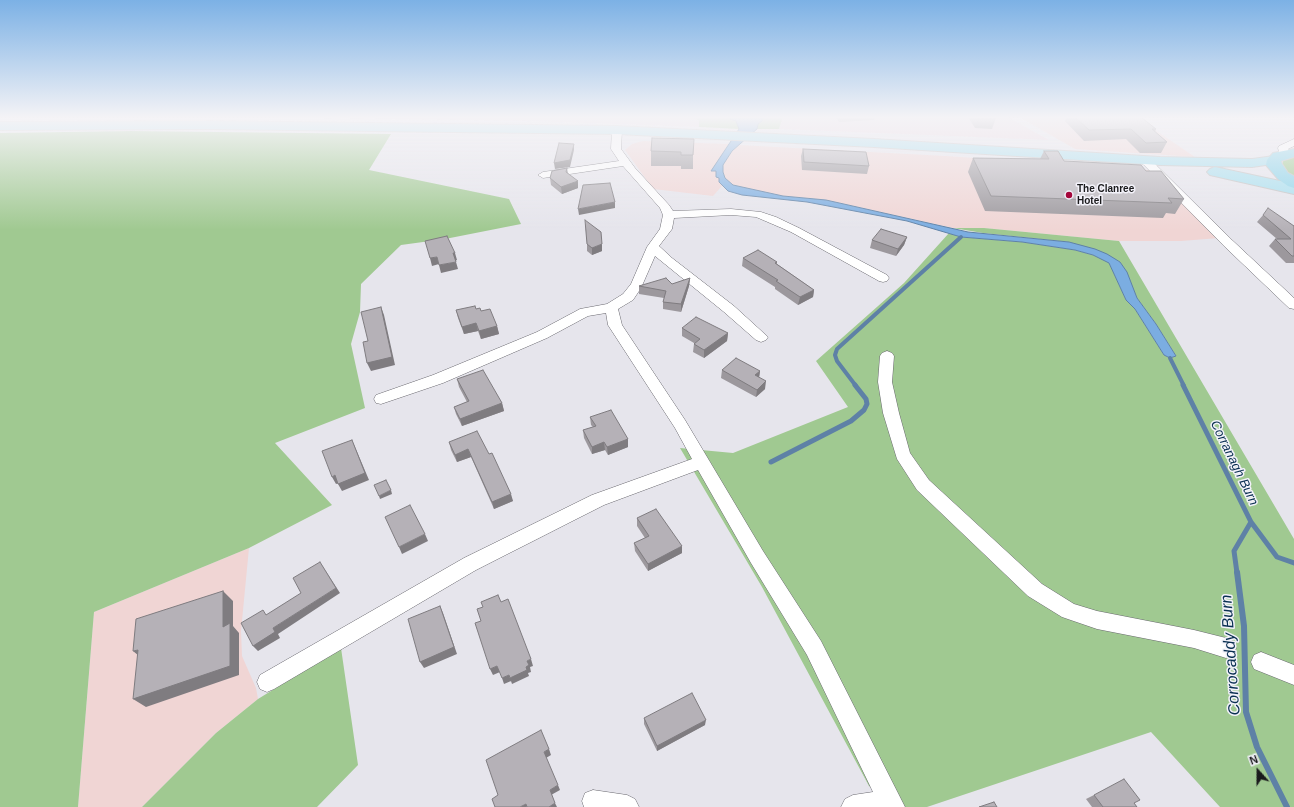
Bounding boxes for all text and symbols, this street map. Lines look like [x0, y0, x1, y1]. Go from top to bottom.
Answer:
place label: The Clanree Hotel [1077, 183, 1134, 206]
marker: The Clanree Hotel [1064, 190, 1074, 200]
water label: Corranagh Burn [1207, 418, 1261, 508]
water label: Corrocaddy Burn [1217, 594, 1245, 716]
north arrow [1238, 751, 1278, 791]
text: N [1248, 753, 1260, 767]

